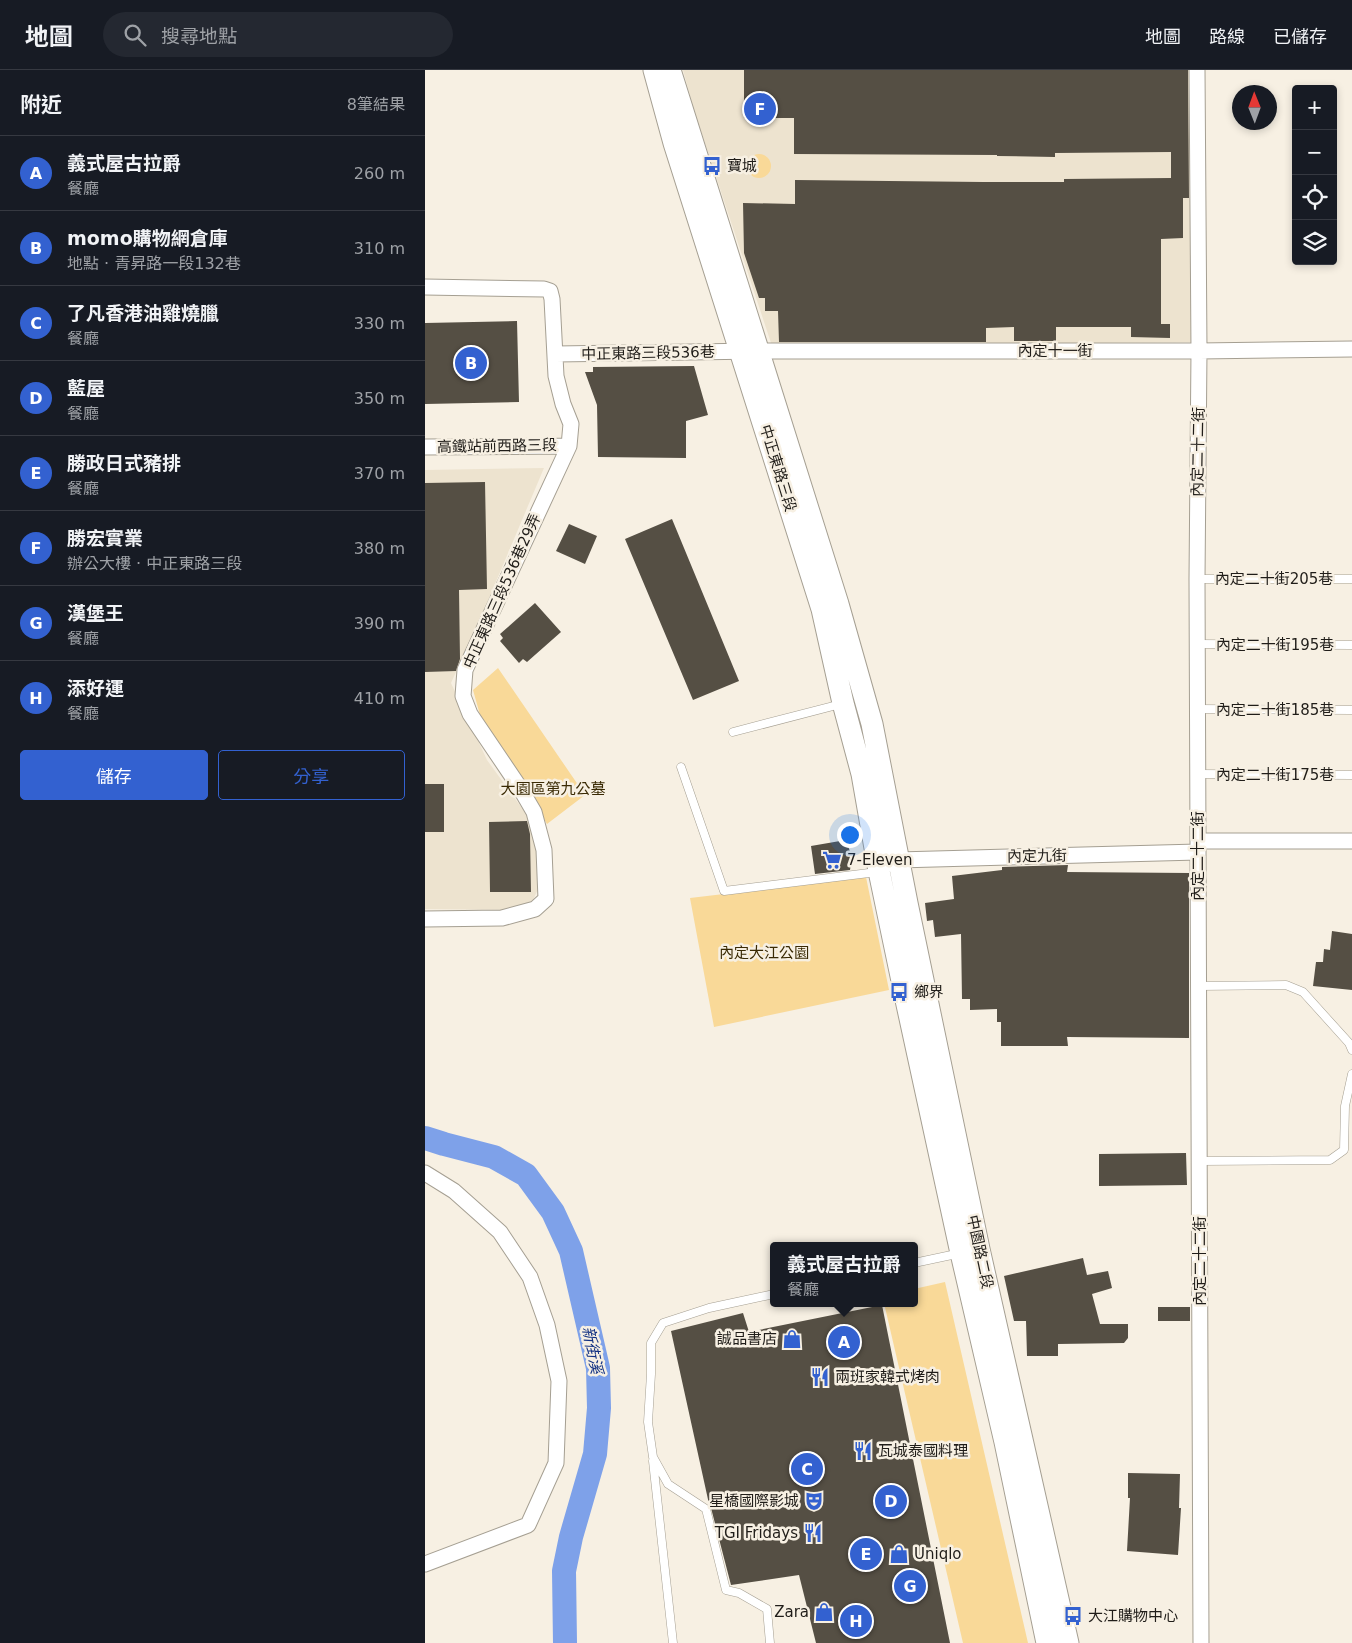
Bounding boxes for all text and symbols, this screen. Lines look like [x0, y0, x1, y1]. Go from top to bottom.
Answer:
search box [103, 12, 453, 57]
icon: search [121, 21, 149, 49]
text: 地圖 [25, 23, 73, 51]
text: 搜尋地點 [161, 25, 237, 47]
text: 地圖 [1145, 26, 1181, 47]
text: 路線 [1209, 26, 1245, 47]
text: 已儲存 [1273, 26, 1327, 47]
north arrow [1232, 85, 1277, 130]
map controls [1292, 85, 1337, 265]
button: + [1292, 85, 1337, 130]
pin: F [744, 90, 776, 128]
text: 附近 [20, 93, 62, 117]
text: 8筆結果 [347, 95, 405, 114]
button: − [1292, 130, 1337, 175]
text: 義式屋古拉爵 [67, 152, 181, 174]
bus stop icon: 寶城 [701, 155, 723, 177]
place label: 寶城 [727, 157, 757, 175]
text: A [30, 164, 42, 183]
text: 260 m [354, 164, 405, 183]
button: locate [1292, 175, 1337, 220]
text: 餐廳 [67, 179, 99, 198]
button: layers [1292, 220, 1337, 265]
text: momo購物網倉庫 [67, 227, 228, 249]
text: B [30, 239, 42, 258]
text: 310 m [354, 239, 405, 258]
text: 地點 · 青昇路一段132巷 [67, 254, 241, 273]
text: 了凡香港油雞燒臘 [67, 302, 219, 324]
text: C [30, 314, 42, 333]
text: 330 m [354, 314, 405, 333]
text: 餐廳 [67, 329, 99, 348]
street label: 內定十一街 [1017, 342, 1093, 360]
street label: 中正東路三段536巷 [581, 343, 715, 363]
pin: B [455, 344, 487, 382]
text: 藍屋 [67, 377, 105, 399]
text: D [29, 389, 43, 408]
text: 350 m [354, 389, 405, 408]
text: 餐廳 [67, 404, 99, 423]
street label: 內定二十二街 [1188, 407, 1208, 497]
street label: 中正東路三段 [756, 422, 800, 514]
street label: 高鐵站前西路三段 [437, 436, 557, 456]
text: 勝政日式豬排 [67, 452, 181, 474]
text: E [31, 464, 41, 483]
text: 370 m [354, 464, 405, 483]
text: 餐廳 [67, 479, 99, 498]
street label: 中正東路三段536巷29弄 [460, 511, 544, 671]
text: 勝宏實業 [67, 527, 143, 549]
text: F [31, 539, 41, 558]
text: 380 m [354, 539, 405, 558]
text: 辦公大樓 · 中正東路三段 [67, 554, 242, 573]
street label: 內定二十街205巷 [1215, 570, 1333, 588]
text: 漢堡王 [67, 602, 124, 624]
text: G [29, 614, 43, 633]
text: 390 m [354, 614, 405, 633]
text: 餐廳 [67, 629, 99, 648]
street label: 內定二十街195巷 [1216, 636, 1334, 654]
text: 添好運 [67, 677, 124, 699]
text: H [29, 689, 43, 708]
text: 410 m [354, 689, 405, 708]
street label: 內定二十街185巷 [1216, 701, 1334, 719]
text: 餐廳 [67, 704, 99, 723]
button: 儲存 [20, 750, 208, 800]
button: 分享 [218, 750, 405, 800]
street label: 內定二十街175巷 [1216, 766, 1334, 784]
park label: 大園區第九公墓 [500, 780, 606, 798]
street label: 內定二十二街 [1189, 811, 1207, 901]
your location [837, 822, 863, 848]
street label: 內定九街 [1007, 846, 1067, 866]
supermarket icon: 7-Eleven [821, 849, 843, 871]
place label: 7-Eleven [847, 851, 912, 869]
park label: 內定大江公園 [719, 944, 809, 962]
bus stop icon: 鄉界 [888, 981, 910, 1003]
place label: 鄉界 [914, 983, 944, 1001]
street label: 中園路二段 [963, 1213, 997, 1291]
street label: 內定二十二街 [1191, 1216, 1209, 1306]
popup [770, 1242, 918, 1307]
text: 義式屋古拉爵 [787, 1253, 901, 1275]
text: 餐廳 [787, 1280, 819, 1299]
pin: A [828, 1323, 860, 1361]
water label: 新街溪 [579, 1325, 607, 1377]
shop icon: 誠品書店 [781, 1328, 803, 1350]
place label: 誠品書店 [717, 1330, 777, 1348]
restaurant icon: 兩班家韓式烤肉 [809, 1366, 831, 1388]
place label: 兩班家韓式烤肉 [835, 1368, 940, 1386]
restaurant icon: 瓦城泰國料理 [852, 1440, 874, 1462]
place label: 瓦城泰國料理 [878, 1442, 968, 1460]
pin: C [791, 1450, 823, 1488]
pin: D [875, 1482, 907, 1520]
theatre icon: 星橋國際影城 [803, 1490, 825, 1512]
place label: 星橋國際影城 [709, 1492, 799, 1510]
restaurant icon: TGI Fridays [802, 1522, 824, 1544]
place label: TGI Fridays [714, 1524, 798, 1542]
pin: E [850, 1535, 882, 1573]
shop icon: Uniqlo [888, 1543, 910, 1565]
place label: Uniqlo [914, 1545, 962, 1563]
pin: G [894, 1567, 926, 1605]
shop icon: Zara [813, 1601, 835, 1623]
pin: H [840, 1602, 872, 1640]
place label: Zara [774, 1603, 809, 1621]
bus stop icon: 大江購物中心 [1062, 1605, 1084, 1627]
place label: 大江購物中心 [1088, 1607, 1178, 1625]

